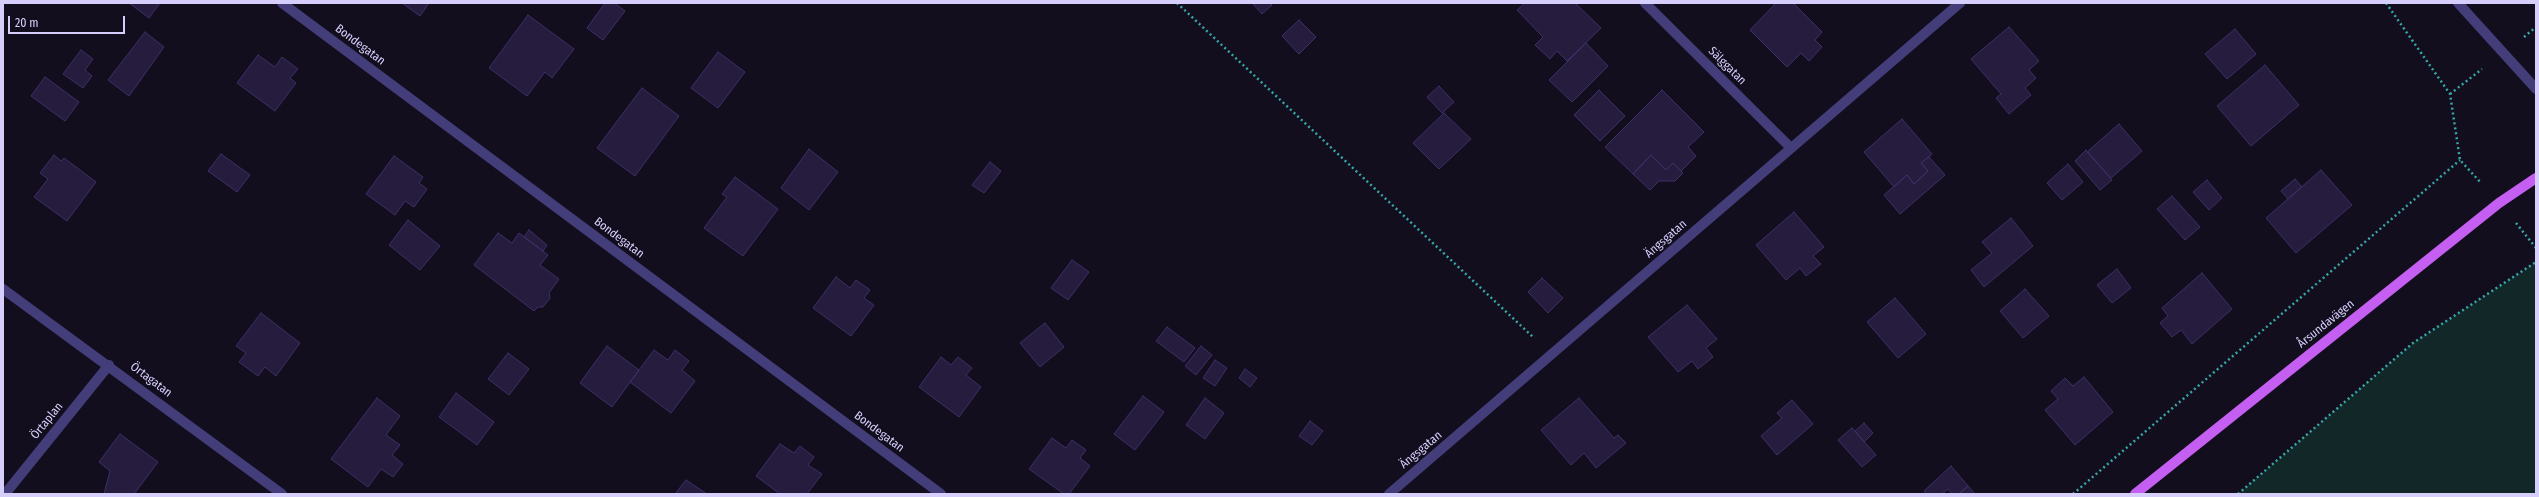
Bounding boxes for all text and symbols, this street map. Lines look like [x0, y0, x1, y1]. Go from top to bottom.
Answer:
scale bar [10, 8, 127, 34]
text: 20 m [15, 16, 39, 30]
street label: Bondegatan [332, 22, 388, 68]
street label: Sälggatan [1705, 44, 1749, 88]
street label: Bondegatan [591, 215, 647, 261]
street label: Ängsgatan [1642, 217, 1690, 261]
street label: Årsundavägen [2295, 297, 2357, 351]
street label: Örtagatan [127, 360, 175, 400]
street label: Örtaplan [28, 400, 66, 442]
street label: Bondegatan [851, 409, 907, 455]
street label: Ängsgatan [1397, 428, 1445, 472]

